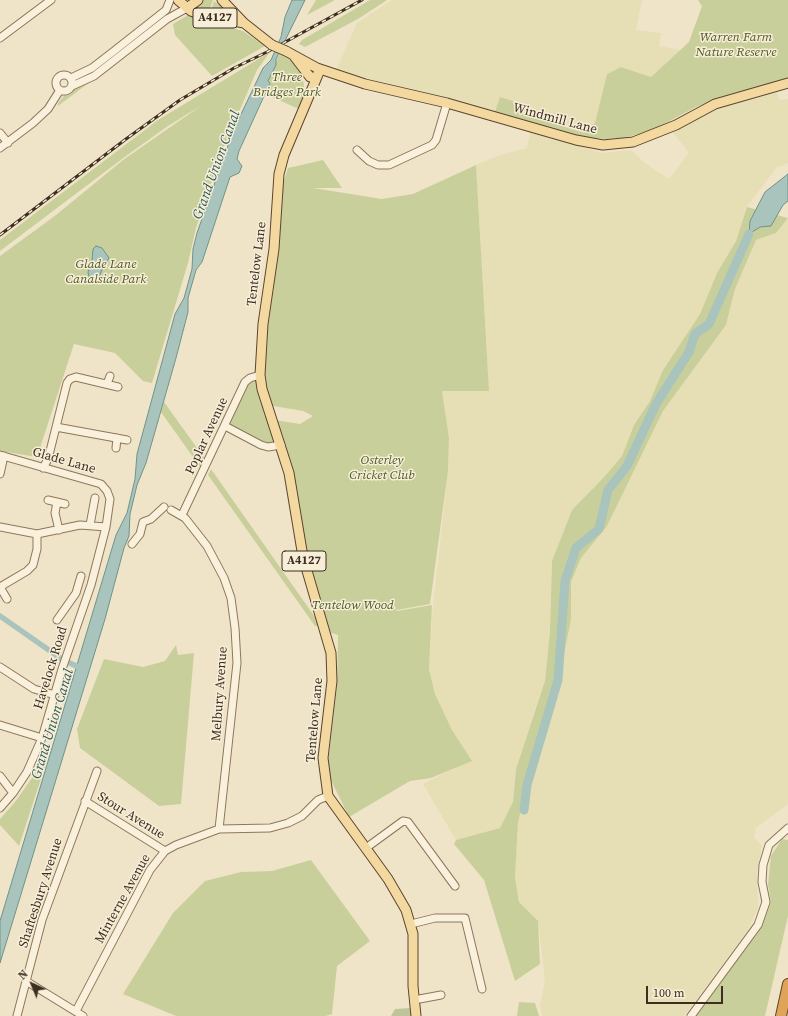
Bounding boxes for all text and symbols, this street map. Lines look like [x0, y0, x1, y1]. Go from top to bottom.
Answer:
road number: A4127 [193, 8, 237, 28]
park label: Warren Farm Nature Reserve [695, 30, 777, 61]
park label: Three Bridges Park [253, 70, 321, 101]
street label: Windmill Lane [511, 100, 599, 138]
water label: Grand Union Canal [190, 108, 244, 222]
street label: Tentelow Lane [244, 221, 270, 307]
park label: Glade Lane Canalside Park [66, 257, 146, 288]
street label: Poplar Avenue [182, 395, 232, 477]
street label: Glade Lane [31, 445, 97, 477]
park label: Osterley Cricket Club [349, 453, 415, 484]
road number: A4127 [282, 551, 326, 571]
park label: Tentelow Wood [312, 598, 394, 614]
street label: Havelock Road [31, 625, 71, 711]
street label: Melbury Avenue [209, 646, 231, 742]
water label: Grand Union Canal [28, 667, 78, 781]
street label: Tentelow Lane [304, 677, 326, 763]
street label: Stour Avenue [94, 789, 168, 843]
street label: Shaftesbury Avenue [16, 836, 66, 950]
street label: Minterne Avenue [92, 851, 154, 947]
north arrow [12, 964, 52, 1004]
text: N [15, 967, 31, 983]
scale bar [648, 978, 725, 1004]
text: 100 m [653, 985, 685, 1001]

